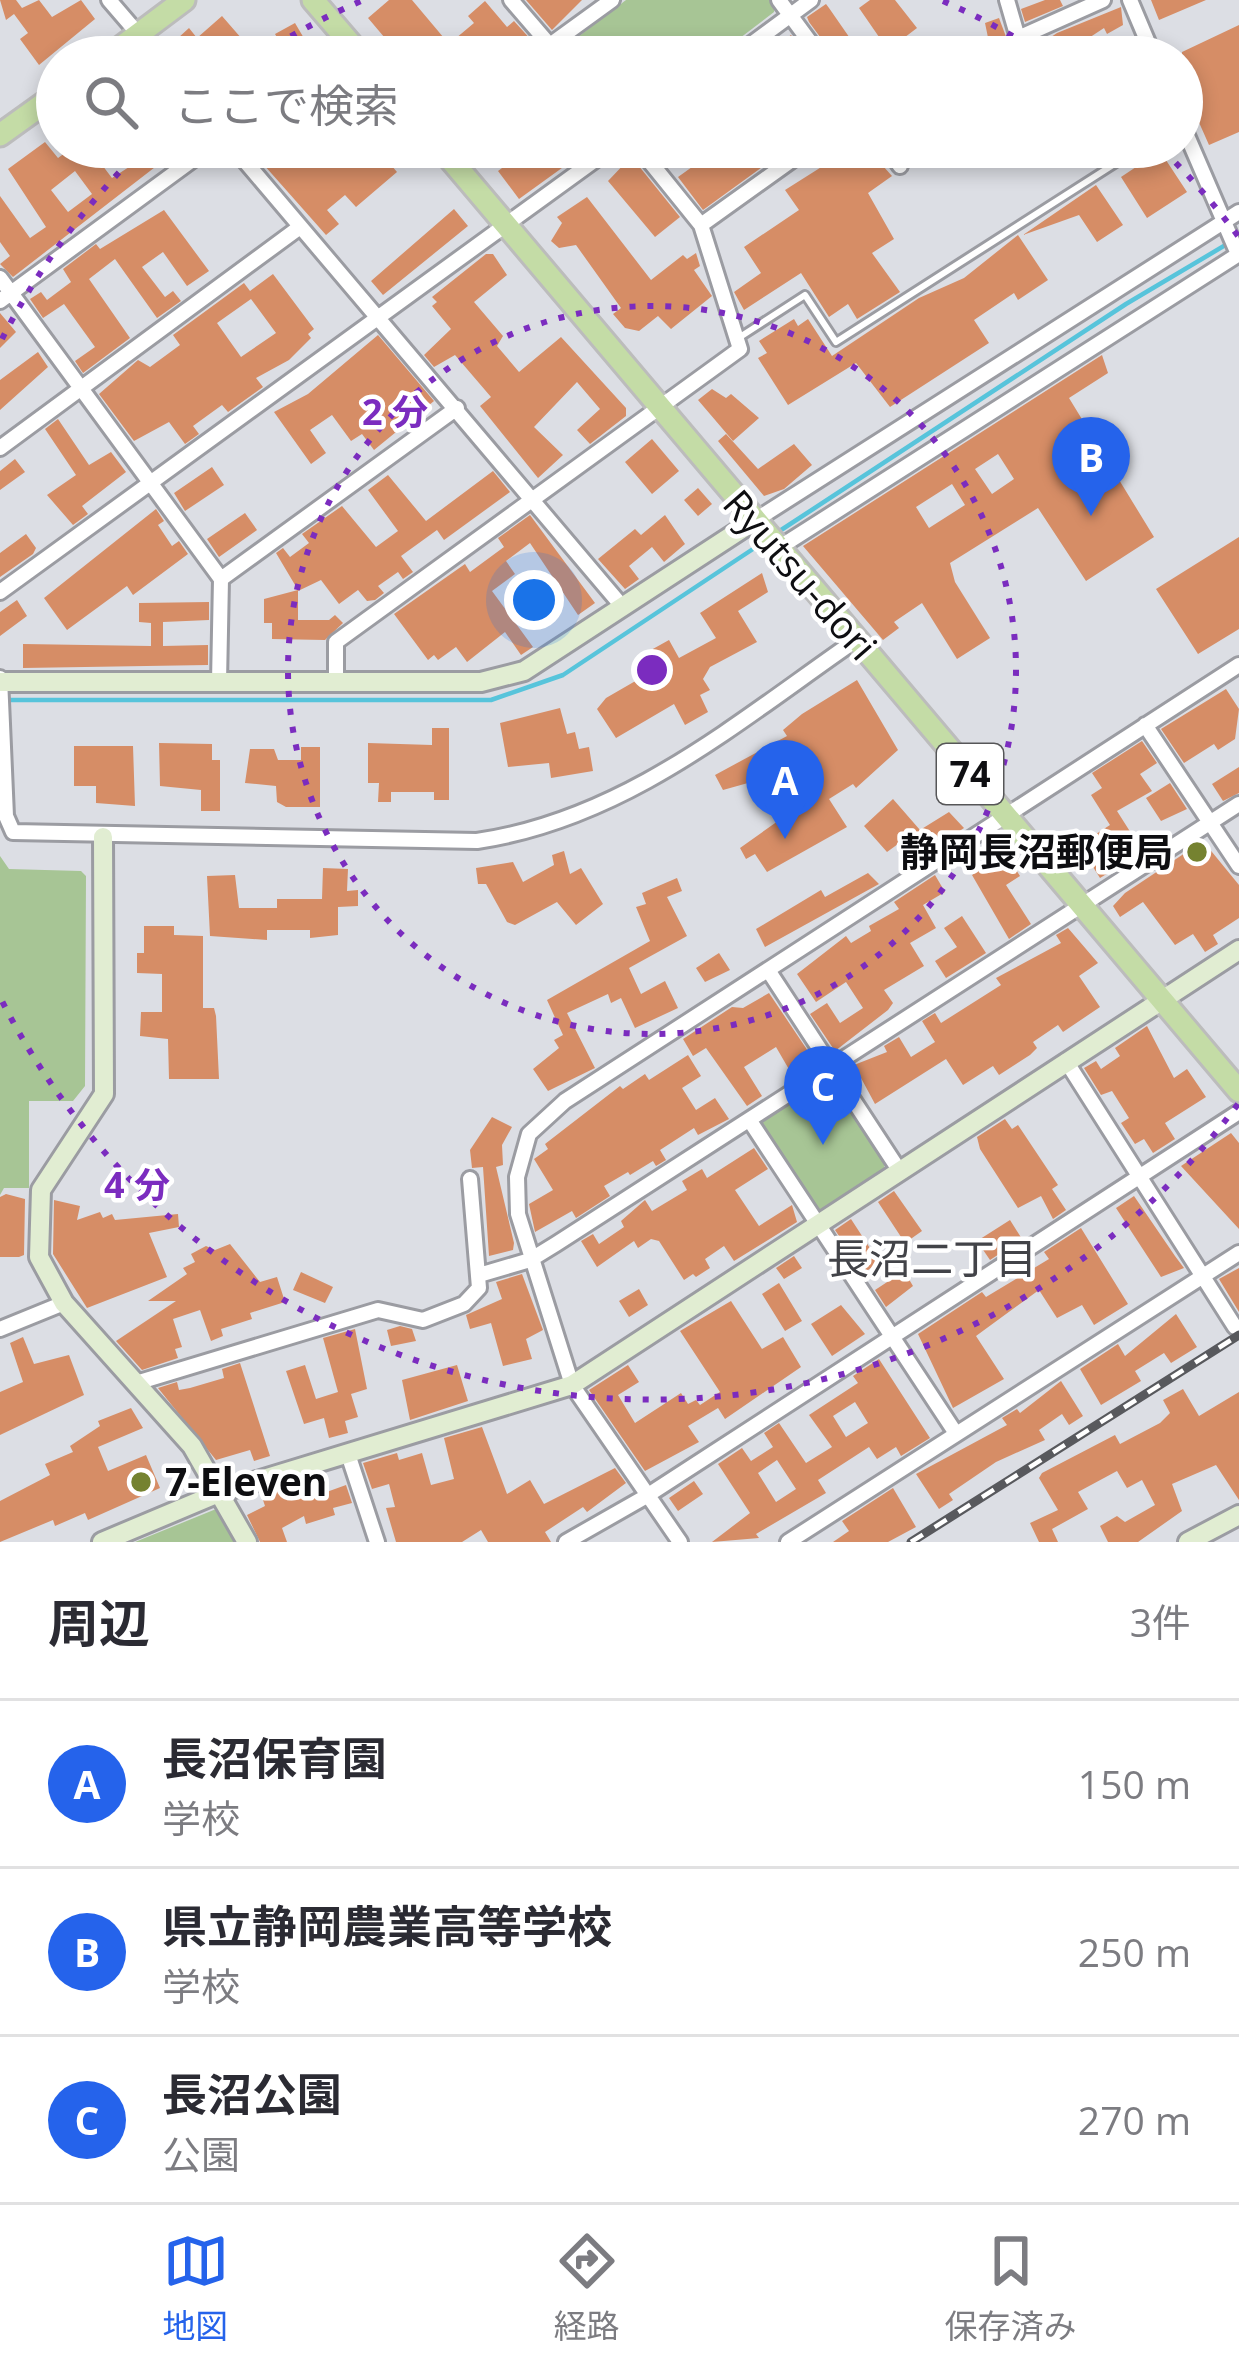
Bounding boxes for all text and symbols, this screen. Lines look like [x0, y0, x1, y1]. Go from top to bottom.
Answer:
search box [36, 36, 1203, 168]
icon: search [78, 69, 144, 135]
text: ここで検索 [174, 74, 399, 135]
text: 2 分 [362, 387, 428, 436]
pin: B [1052, 417, 1130, 516]
street label: Ryutsu-dori [712, 478, 890, 670]
your location [504, 570, 564, 630]
centre of rings [631, 649, 673, 691]
pin: A [746, 740, 824, 839]
road number: 74 [937, 744, 1003, 804]
place label: 静岡長沼郵便局 [900, 824, 1173, 877]
marker: 静岡長沼郵便局 [1184, 839, 1210, 865]
pin: C [784, 1046, 862, 1145]
text: 4 分 [104, 1160, 170, 1209]
district label: 長沼二丁目 [827, 1229, 1037, 1286]
place label: 7-Eleven [165, 1454, 328, 1507]
marker: 7-Eleven [128, 1469, 154, 1495]
text: 周辺 [48, 1587, 150, 1657]
text: 3件 [1130, 1595, 1191, 1648]
text: 長沼保育園 [162, 1727, 387, 1788]
text: A [74, 1757, 100, 1810]
text: 150 m [1078, 1757, 1191, 1810]
text: 学校 [162, 1791, 240, 1844]
text: 県立静岡農業高等学校 [162, 1895, 612, 1956]
text: B [74, 1925, 100, 1978]
text: 250 m [1078, 1925, 1191, 1978]
text: 学校 [162, 1959, 240, 2012]
text: 長沼公園 [162, 2063, 342, 2124]
text: C [75, 2093, 99, 2146]
text: 270 m [1078, 2093, 1191, 2146]
text: 公園 [162, 2127, 240, 2180]
tab: 地図 [163, 2228, 229, 2348]
tab: 経路 [554, 2228, 620, 2348]
tab: 保存済み [945, 2228, 1077, 2348]

